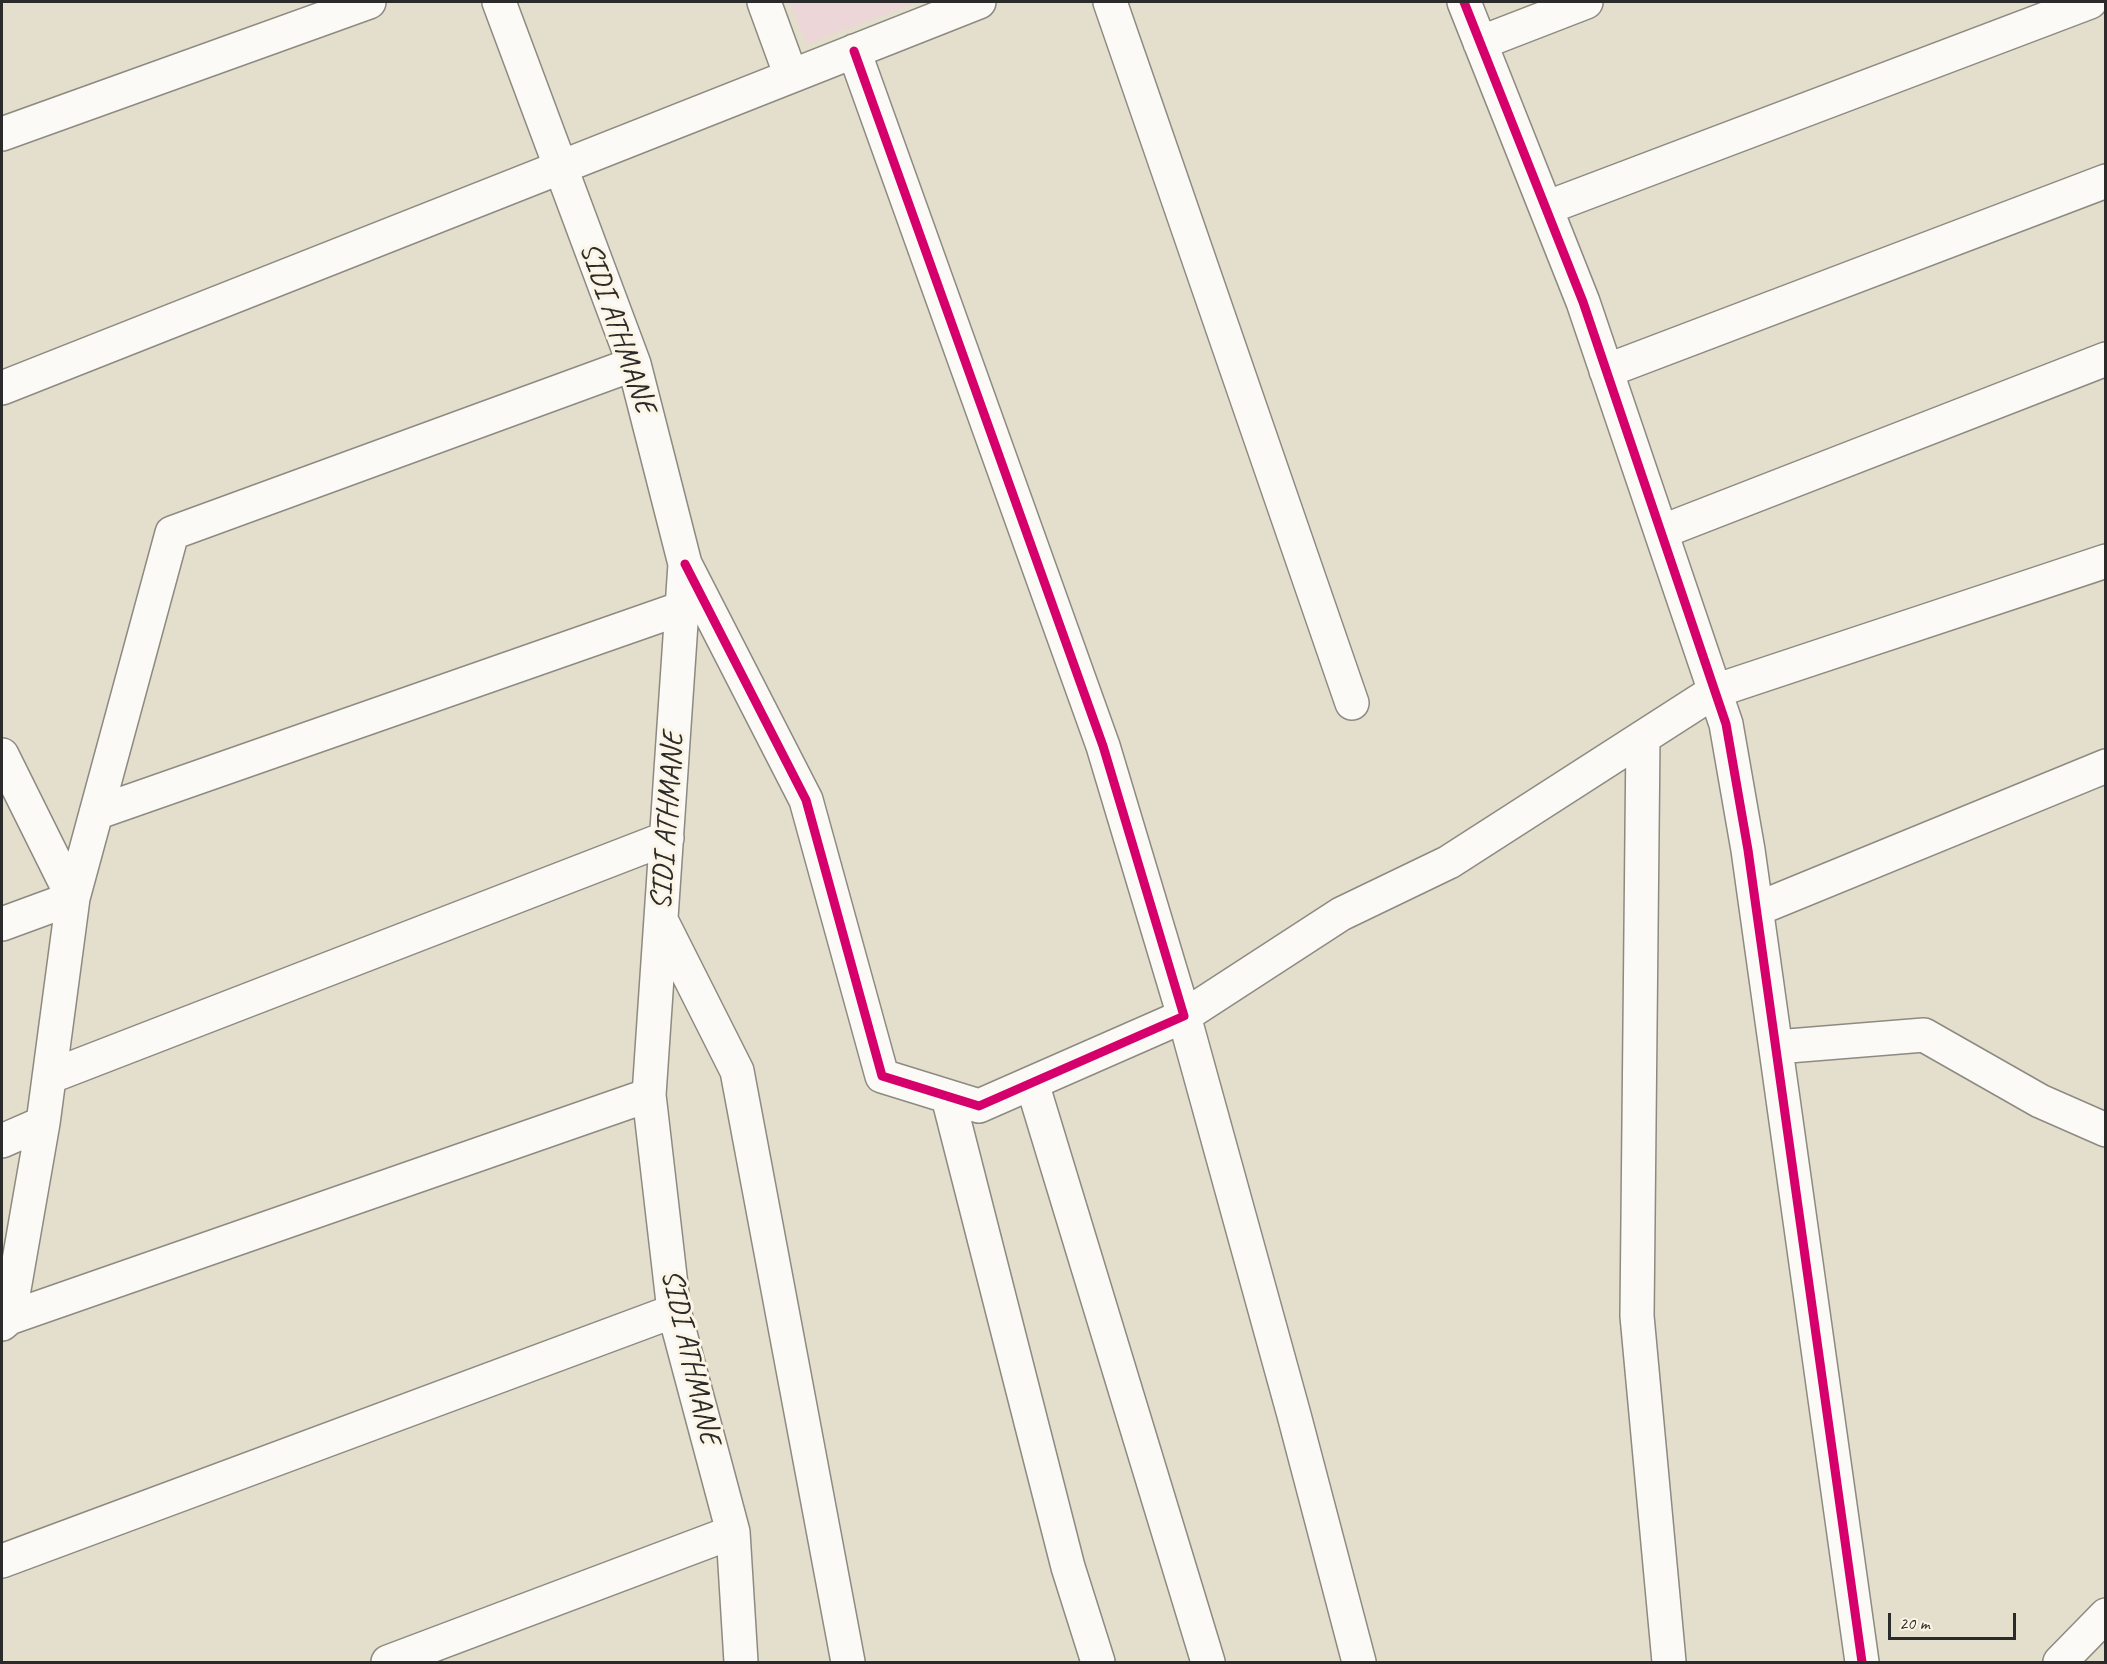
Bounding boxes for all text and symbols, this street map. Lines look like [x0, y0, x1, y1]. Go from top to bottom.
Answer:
street label: SIDI ATHMANE [571, 238, 663, 418]
street label: SIDI ATHMANE [644, 731, 692, 911]
street label: SIDI ATHMANE [652, 1266, 728, 1448]
scale bar [1891, 1601, 2018, 1639]
text: 20 m [1899, 1612, 1930, 1634]

